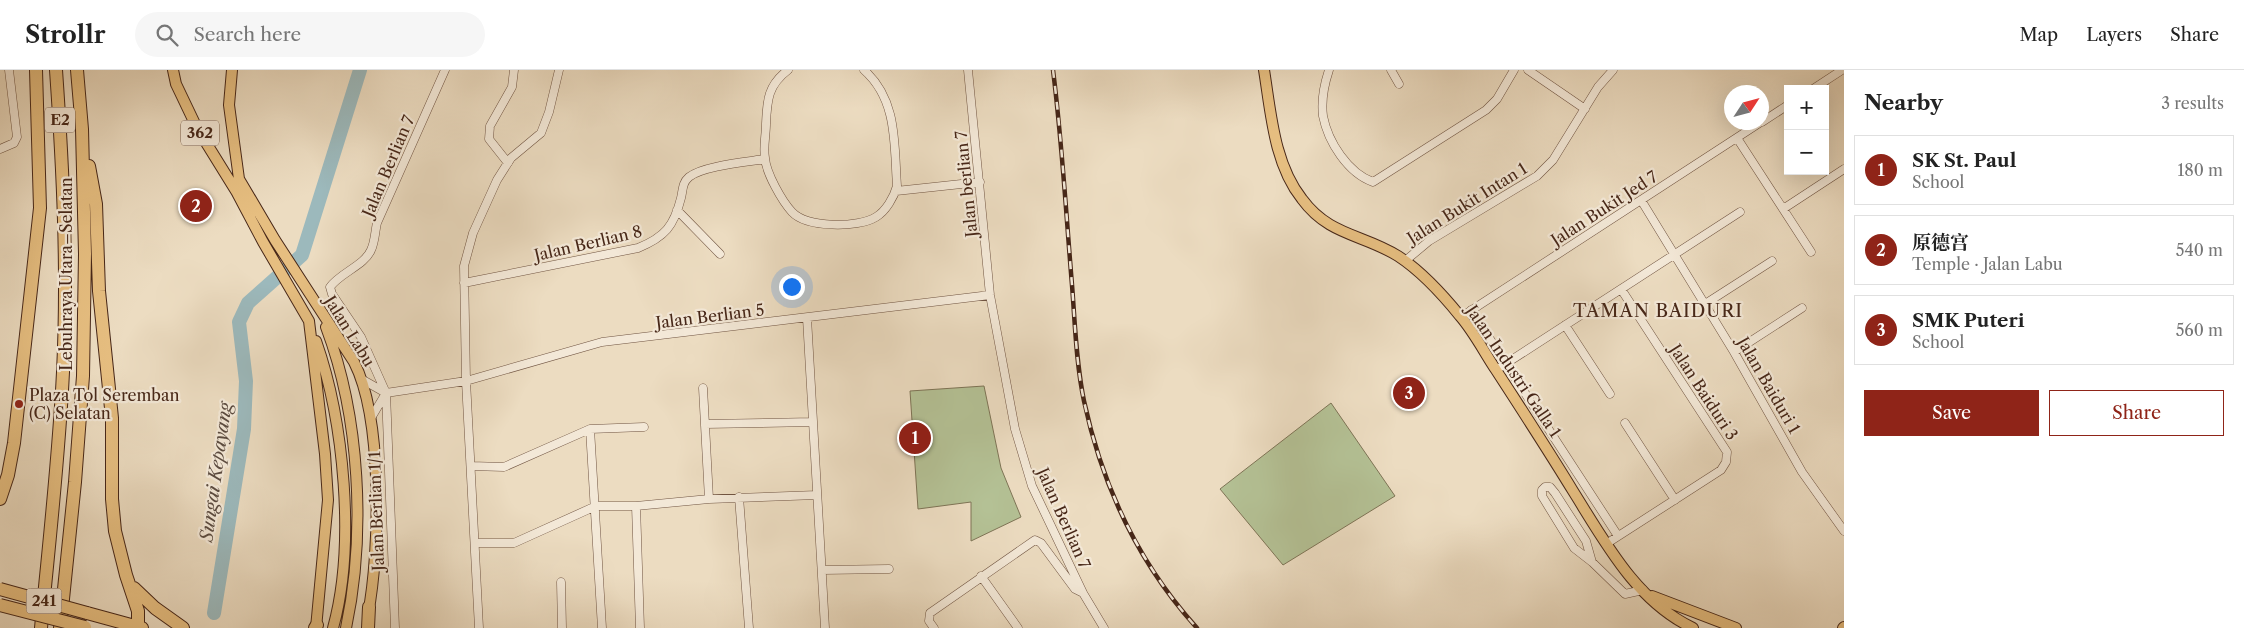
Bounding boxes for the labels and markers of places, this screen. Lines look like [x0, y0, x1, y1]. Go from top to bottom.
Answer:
pin: 2 [180, 187, 212, 225]
pin: 3 [1393, 374, 1425, 412]
place label: Plaza Tol Seremban (C) Selatan [29, 385, 179, 423]
marker: Plaza Tol Seremban (C) Selatan [13, 398, 25, 410]
pin: 1 [899, 419, 931, 457]

